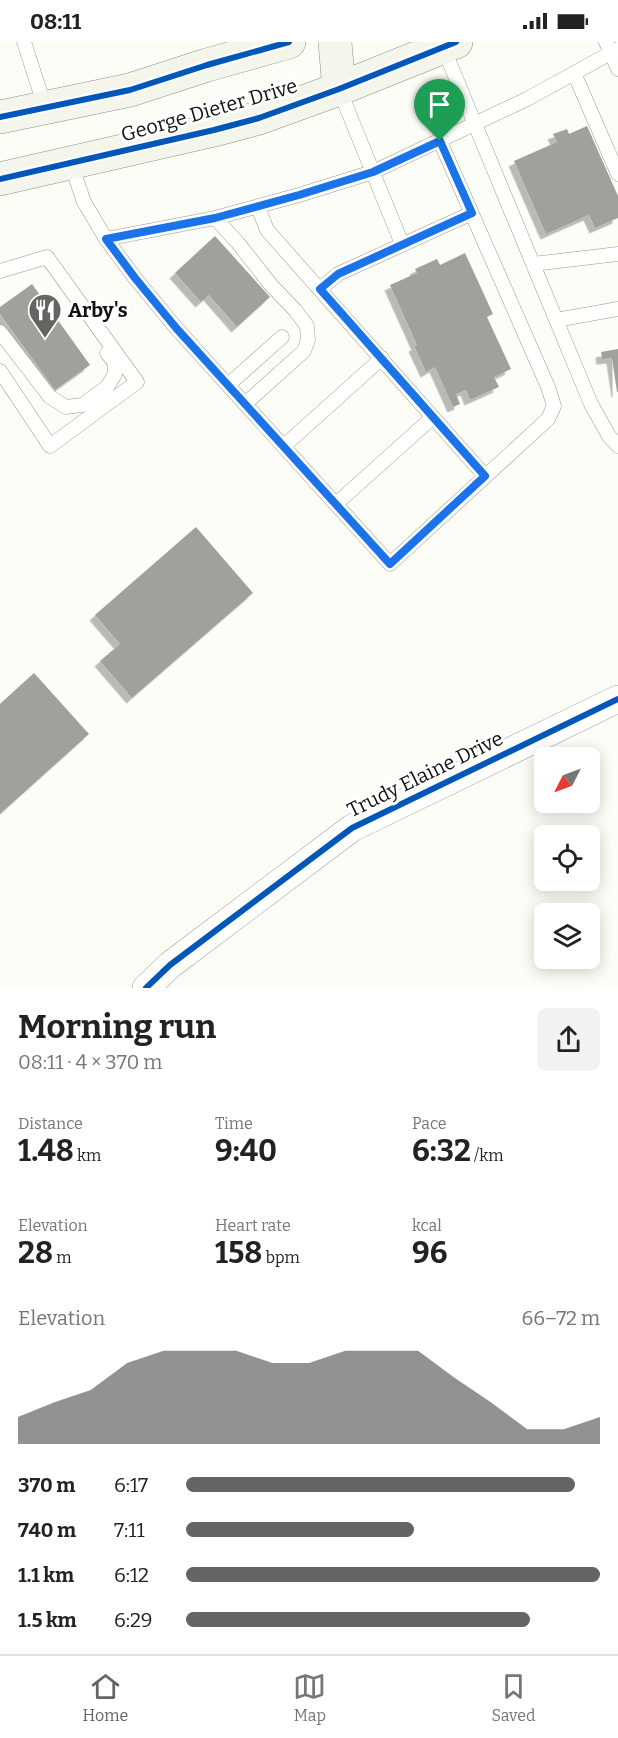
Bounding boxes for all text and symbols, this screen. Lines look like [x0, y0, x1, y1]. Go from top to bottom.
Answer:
text: 08:11 [30, 8, 81, 35]
street label: George Dieter Drive [118, 73, 300, 147]
pin [414, 79, 465, 141]
icon: arrive [423, 88, 456, 121]
restaurant icon: Arby's [27, 292, 63, 339]
place label: Arby's [68, 298, 128, 322]
street label: Trudy Elaine Drive [343, 726, 507, 822]
north arrow [534, 747, 600, 813]
map controls [534, 747, 600, 969]
button: locate [534, 825, 600, 891]
button: layers [534, 903, 600, 969]
text: Morning run [18, 1007, 216, 1047]
button: share [537, 1008, 600, 1071]
text: 08:11 · 4 × 370 m [18, 1050, 162, 1074]
text: Distance [18, 1114, 83, 1133]
text: Time [215, 1114, 253, 1133]
text: Pace [412, 1114, 447, 1133]
text: 1.48 [18, 1133, 74, 1169]
text: 9:40 [215, 1133, 277, 1169]
text: 6:32 [412, 1133, 471, 1169]
text: km [74, 1146, 101, 1165]
text: /km [471, 1146, 503, 1165]
text: Elevation [18, 1216, 88, 1235]
text: Heart rate [215, 1216, 291, 1235]
text: kcal [412, 1216, 442, 1235]
text: 28 [18, 1235, 53, 1271]
text: 158 [215, 1235, 262, 1271]
text: 96 [412, 1235, 447, 1271]
text: m [53, 1248, 71, 1267]
text: bpm [262, 1248, 300, 1267]
text: Elevation [18, 1306, 105, 1330]
text: 66–72 m [521, 1306, 600, 1330]
text: 370 m [18, 1473, 75, 1497]
text: 6:17 [114, 1473, 148, 1497]
text: 740 m [18, 1518, 76, 1542]
text: 7:11 [114, 1518, 145, 1542]
text: 1.1 km [18, 1563, 74, 1587]
text: 6:12 [114, 1563, 149, 1587]
text: 1.5 km [18, 1608, 77, 1632]
text: 6:29 [114, 1608, 153, 1632]
tab: Home [83, 1670, 128, 1725]
tab: Map [293, 1670, 326, 1725]
tab: Saved [491, 1670, 535, 1725]

